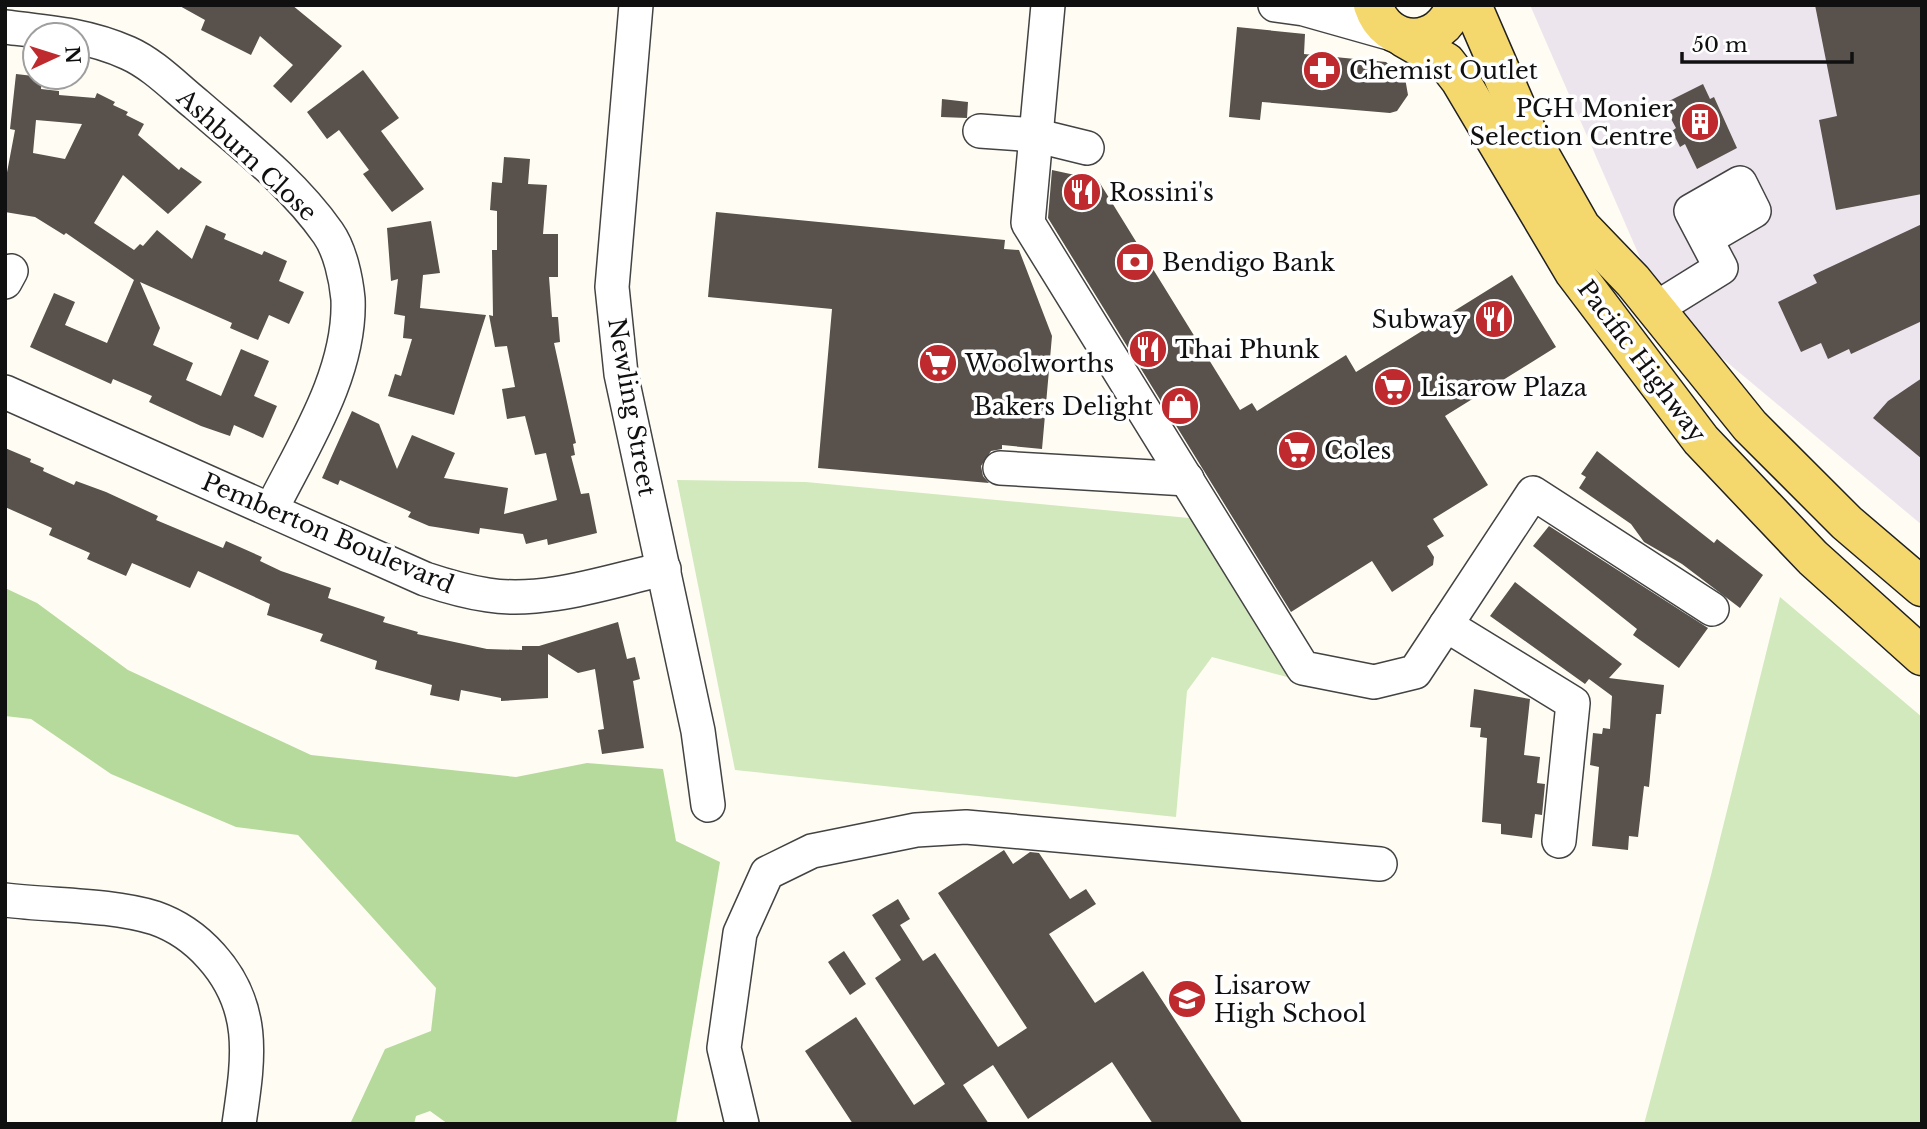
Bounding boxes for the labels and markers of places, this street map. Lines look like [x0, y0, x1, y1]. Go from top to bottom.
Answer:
pharmacy icon: Chemist Outlet [1301, 49, 1343, 91]
place label: Chemist Outlet [1349, 56, 1538, 85]
place label: PGH Monier Selection Centre [1469, 94, 1674, 151]
building icon: PGH Monier Selection Centre [1679, 101, 1721, 143]
restaurant icon: Rossini's [1061, 171, 1103, 213]
place label: Rossini's [1109, 178, 1214, 207]
bank icon: Bendigo Bank [1114, 241, 1156, 283]
place label: Bendigo Bank [1162, 248, 1335, 277]
restaurant icon: Subway [1473, 298, 1515, 340]
place label: Subway [1372, 305, 1468, 334]
restaurant icon: Thai Phunk [1127, 328, 1169, 370]
place label: Thai Phunk [1175, 335, 1320, 364]
supermarket icon: Woolworths [917, 342, 959, 384]
place label: Woolworths [964, 349, 1114, 378]
supermarket icon: Lisarow Plaza [1372, 366, 1414, 408]
place label: Lisarow Plaza [1420, 373, 1588, 402]
shop icon: Bakers Delight [1159, 385, 1201, 427]
place label: Bakers Delight [974, 392, 1153, 421]
supermarket icon: Coles [1276, 429, 1318, 471]
place label: Coles [1324, 436, 1391, 465]
place label: Lisarow High School [1214, 971, 1366, 1028]
school or university icon: Lisarow High School [1166, 978, 1208, 1020]

